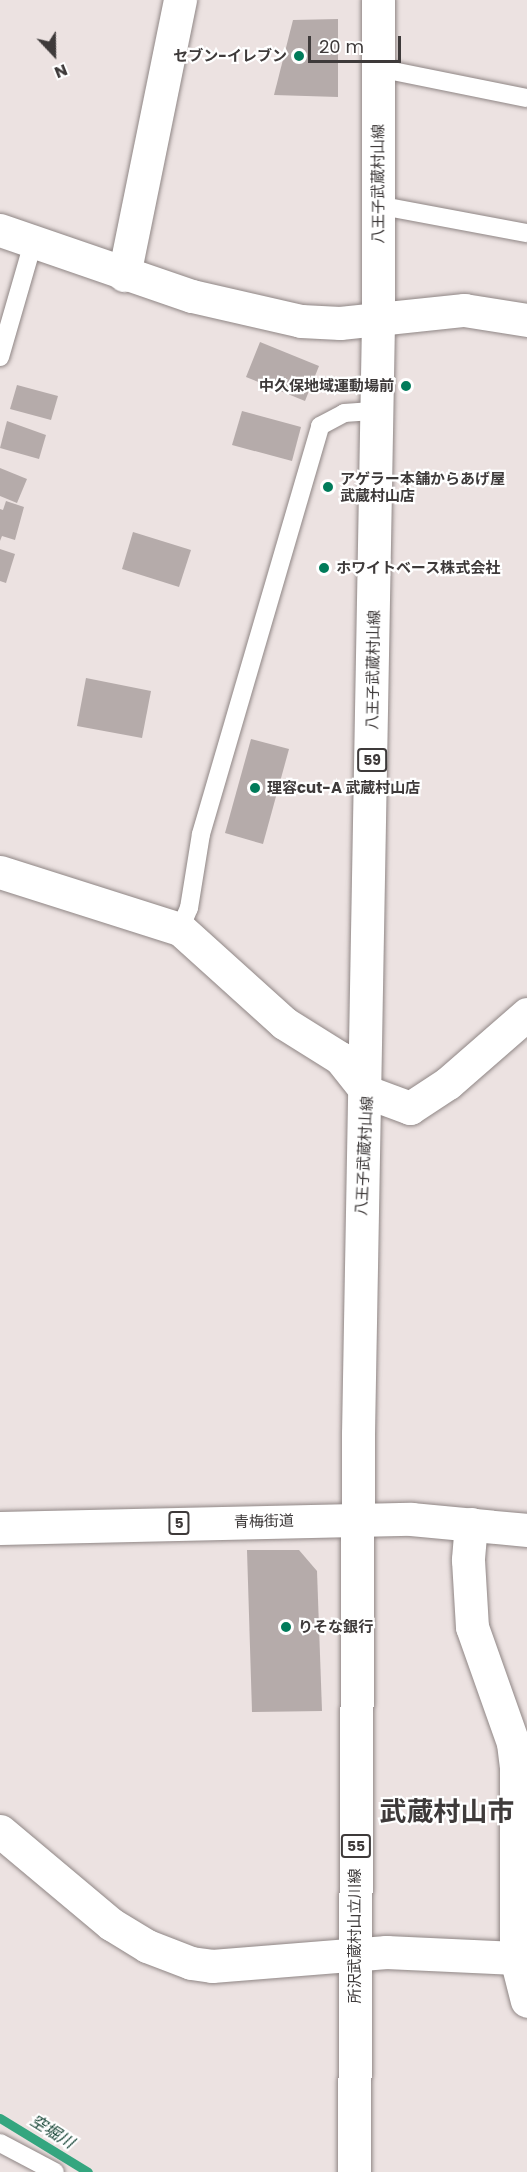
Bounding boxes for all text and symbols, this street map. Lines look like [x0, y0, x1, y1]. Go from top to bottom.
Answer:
north arrow [24, 24, 84, 84]
scale bar [311, 24, 404, 62]
text: 20 m [319, 34, 364, 59]
place label: セブン-イレブン [173, 47, 287, 65]
marker: セブン-イレブン [292, 49, 306, 63]
text: N [51, 58, 71, 84]
street label: 八王子武蔵村山線 [369, 124, 387, 244]
place label: 中久保地域運動場前 [259, 377, 394, 395]
marker: 中久保地域運動場前 [399, 379, 413, 393]
place label: アゲラー本舗からあげ屋 武蔵村山店 [340, 469, 505, 504]
marker: アゲラー本舗からあげ屋 武蔵村山店 [321, 480, 335, 494]
place label: ホワイトベース株式会社 [336, 559, 501, 577]
marker: ホワイトベース株式会社 [317, 561, 331, 575]
street label: 八王子武蔵村山線 [363, 610, 383, 730]
road number: 59 [357, 749, 387, 771]
place label: 理容cut-A 武蔵村山店 [267, 779, 420, 797]
marker: 理容cut-A 武蔵村山店 [248, 781, 262, 795]
street label: 八王子武蔵村山線 [352, 1096, 376, 1216]
street label: 青梅街道 [234, 1511, 294, 1531]
road number: 5 [167, 1512, 191, 1534]
place label: りそな銀行 [298, 1618, 373, 1636]
marker: りそな銀行 [279, 1620, 293, 1634]
district label: 武蔵村山市 [380, 1796, 514, 1828]
road number: 55 [340, 1835, 372, 1857]
street label: 所沢武蔵村山立川線 [346, 1869, 364, 2003]
water label: 空堀川 [27, 2111, 77, 2153]

